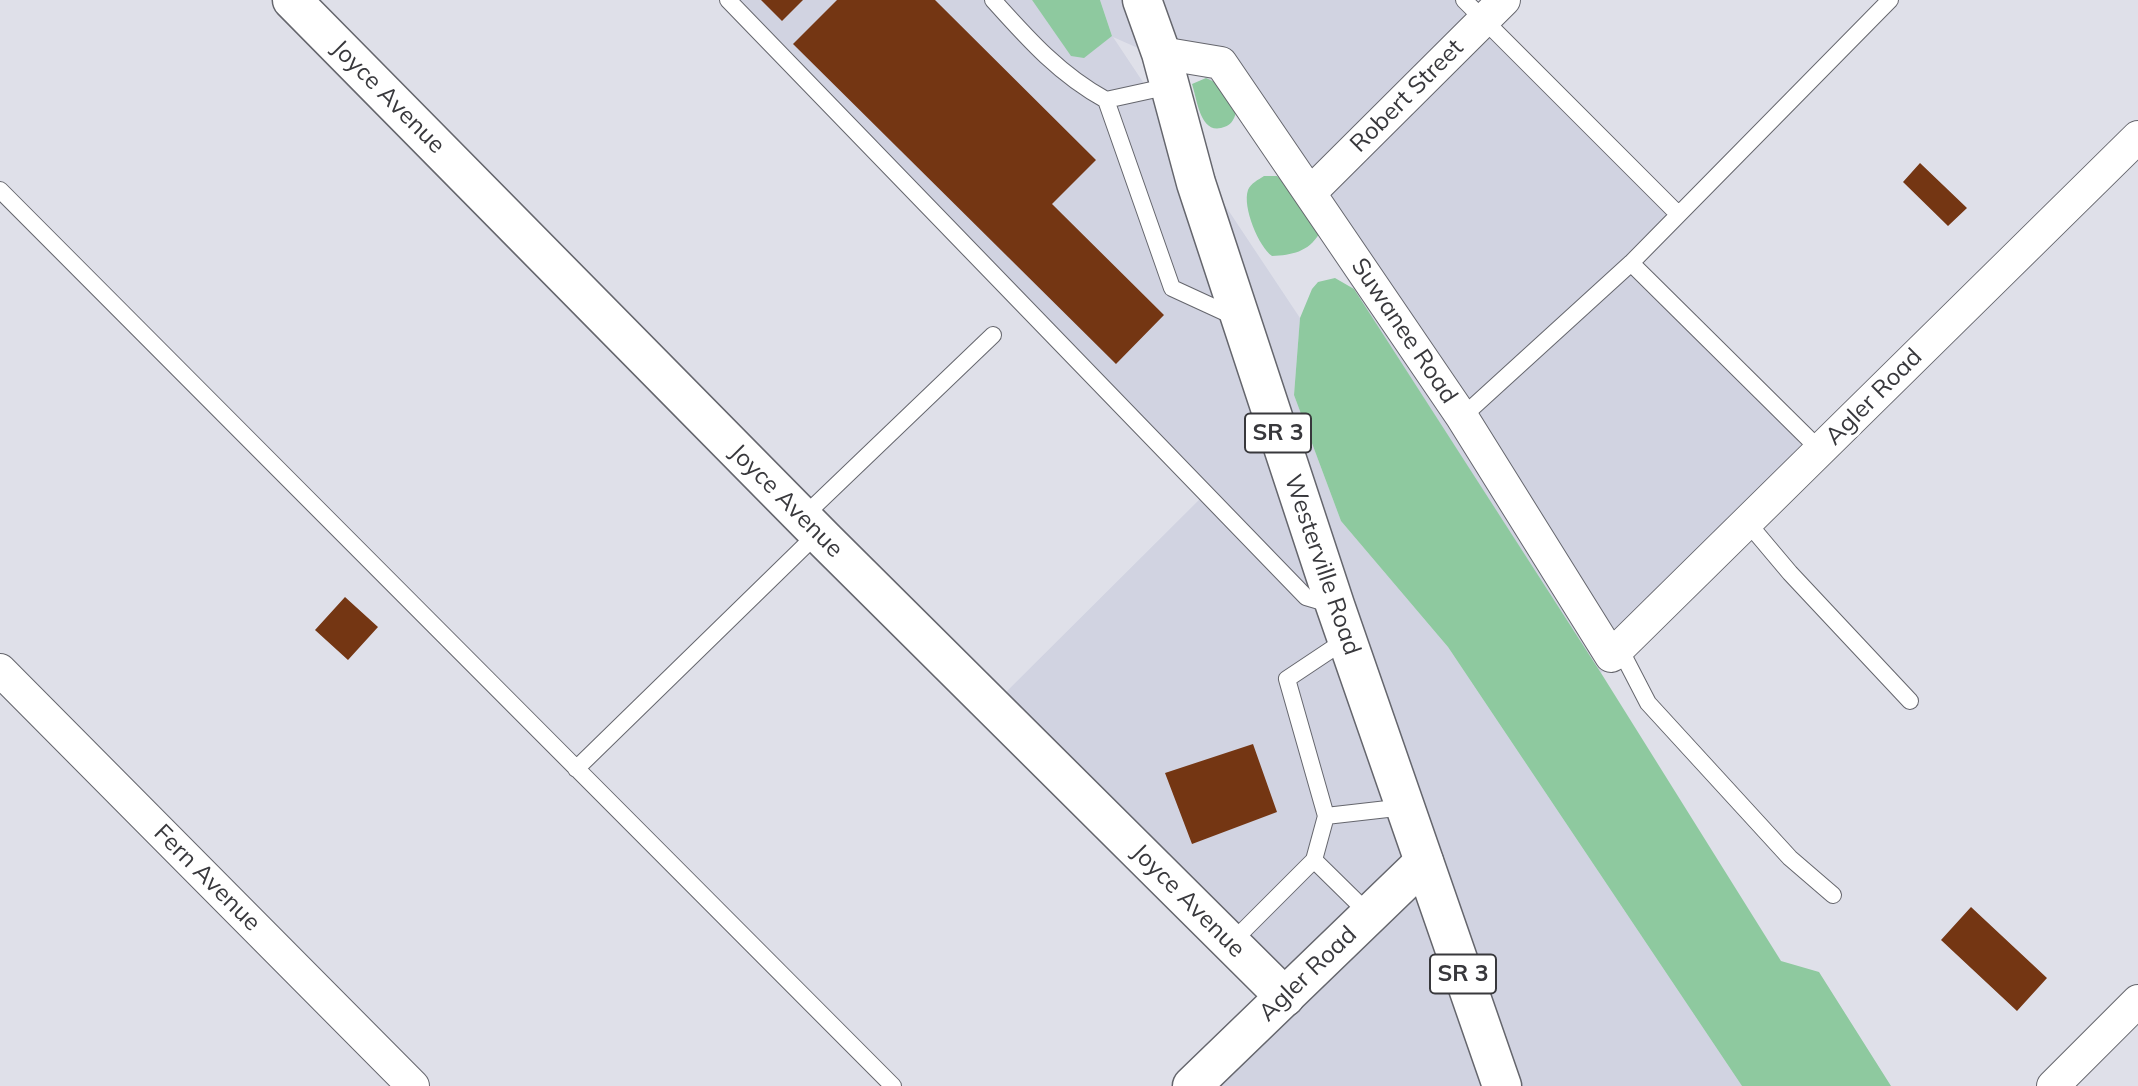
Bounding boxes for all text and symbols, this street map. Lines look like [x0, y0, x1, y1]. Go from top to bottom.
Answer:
street label: Joyce Avenue [325, 34, 451, 160]
street label: Robert Street [1345, 34, 1469, 158]
street label: Suwanee Road [1345, 253, 1463, 409]
street label: Agler Road [1820, 343, 1928, 451]
road number: SR 3 [1245, 414, 1311, 452]
street label: Joyce Avenue [723, 438, 849, 564]
street label: Westerville Road [1278, 471, 1366, 659]
street label: Fern Avenue [148, 819, 266, 937]
street label: Joyce Avenue [1125, 838, 1251, 964]
street label: Agler Road [1253, 920, 1363, 1028]
road number: SR 3 [1430, 954, 1496, 993]

